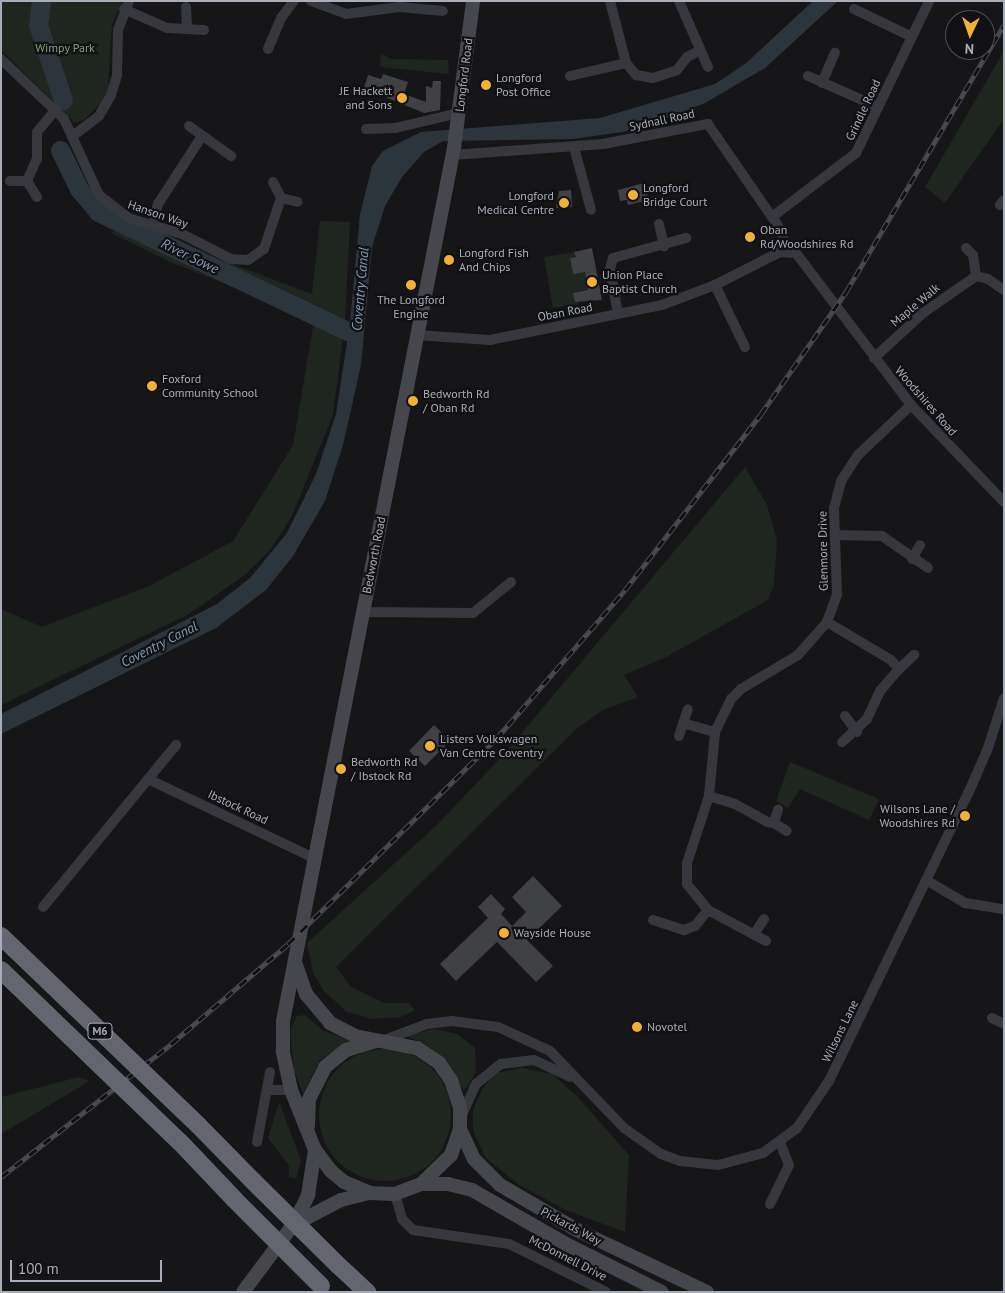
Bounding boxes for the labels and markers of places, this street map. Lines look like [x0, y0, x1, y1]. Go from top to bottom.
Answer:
place label: Longford Post Office [496, 71, 551, 99]
marker: Longford Post Office [480, 79, 492, 91]
place label: JE Hackett and Sons [340, 84, 392, 112]
marker: JE Hackett and Sons [396, 92, 408, 104]
place label: Longford Bridge Court [643, 181, 707, 209]
place label: Longford Medical Centre [477, 189, 554, 217]
marker: Longford Bridge Court [627, 189, 639, 201]
marker: Longford Medical Centre [558, 197, 570, 209]
place label: Oban Rd/Woodshires Rd [760, 223, 853, 251]
marker: Oban Rd/Woodshires Rd [744, 231, 756, 243]
place label: Longford Fish And Chips [459, 246, 529, 274]
marker: Longford Fish And Chips [443, 254, 455, 266]
place label: Union Place Baptist Church [602, 268, 677, 296]
marker: Union Place Baptist Church [586, 276, 598, 288]
marker: The Longford Engine [405, 279, 417, 291]
place label: The Longford Engine [377, 293, 445, 321]
place label: Foxford Community School [162, 372, 258, 400]
marker: Foxford Community School [146, 380, 158, 392]
place label: Bedworth Rd / Oban Rd [423, 387, 490, 415]
marker: Bedworth Rd / Oban Rd [407, 395, 419, 407]
place label: Listers Volkswagen Van Centre Coventry [440, 732, 543, 760]
marker: Listers Volkswagen Van Centre Coventry [424, 740, 436, 752]
place label: Bedworth Rd / Ibstock Rd [351, 755, 418, 783]
marker: Bedworth Rd / Ibstock Rd [335, 763, 347, 775]
place label: Wilsons Lane / Woodshires Rd [879, 802, 955, 830]
marker: Wilsons Lane / Woodshires Rd [959, 810, 971, 822]
place label: Wayside House [514, 926, 591, 940]
marker: Wayside House [498, 927, 510, 939]
place label: Novotel [647, 1020, 687, 1034]
marker: Novotel [631, 1021, 643, 1033]

